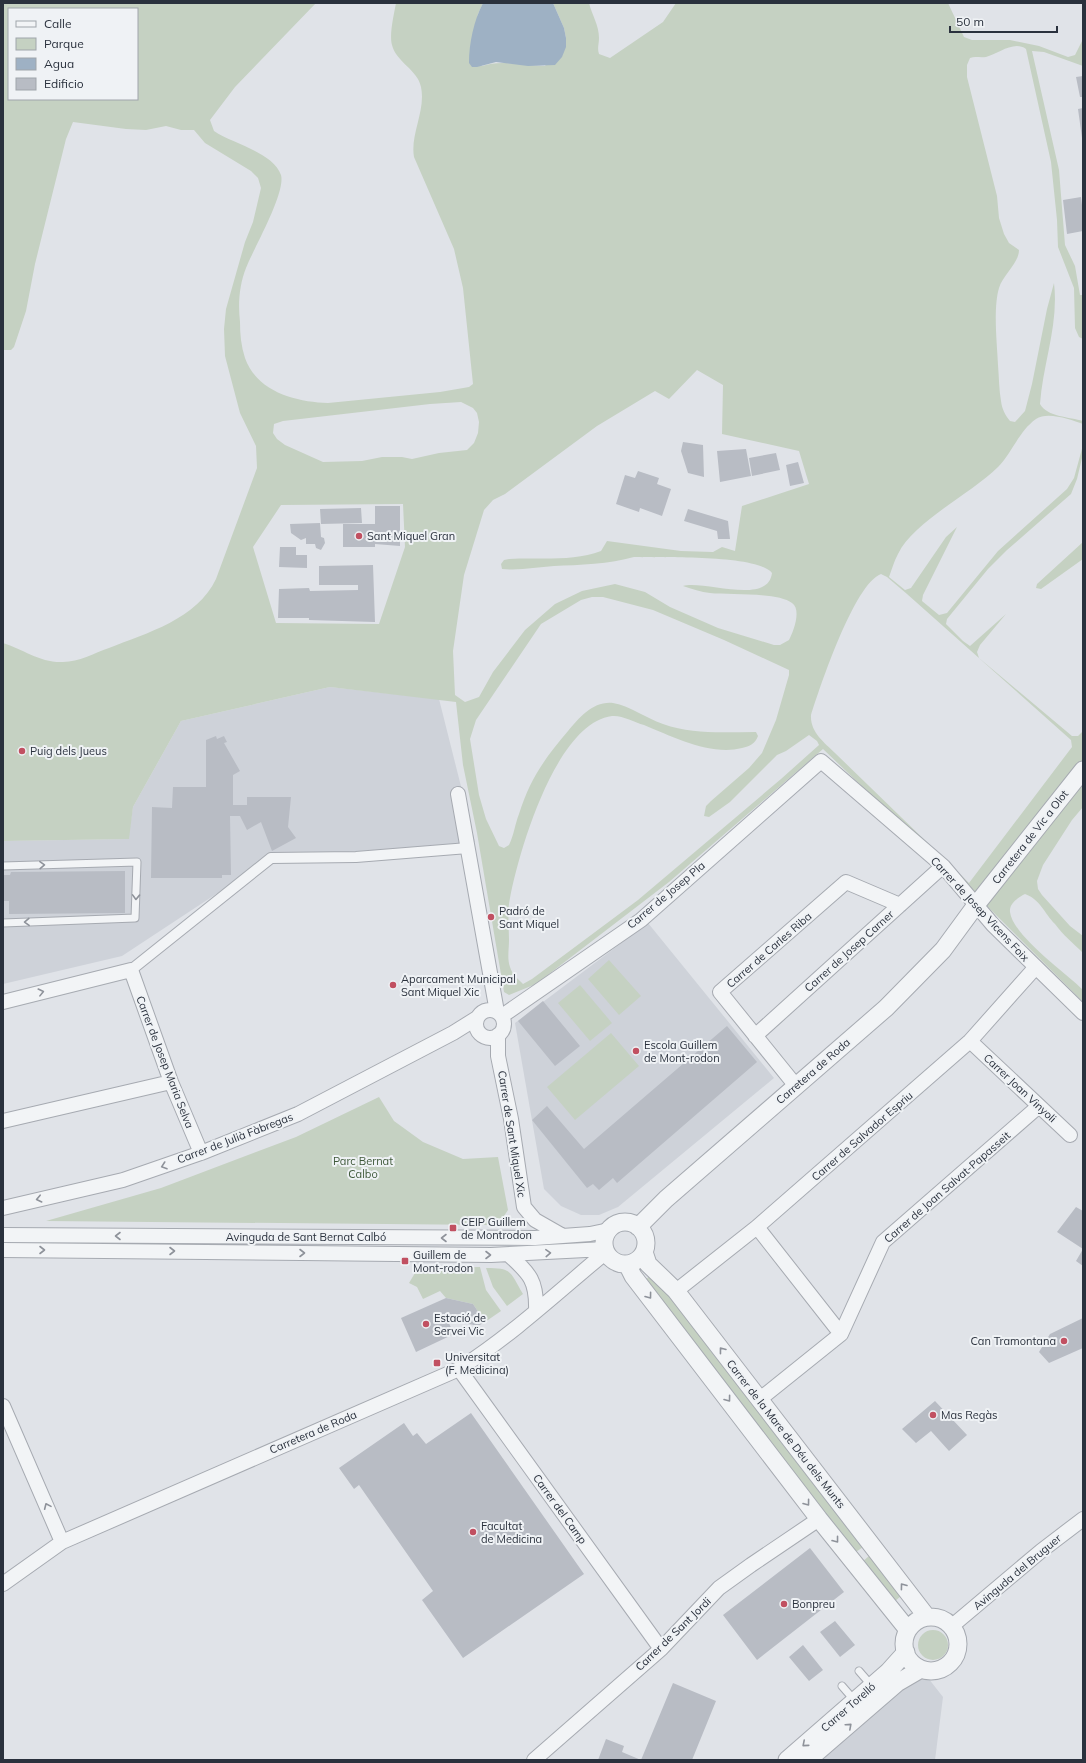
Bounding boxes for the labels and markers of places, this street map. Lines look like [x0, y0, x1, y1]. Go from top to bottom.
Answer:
place label: Sant Miquel Gran [367, 529, 455, 543]
marker: Sant Miquel Gran [354, 531, 364, 541]
place label: Puig dels Jueus [30, 744, 107, 758]
marker: Puig dels Jueus [17, 746, 27, 756]
place label: Padró de Sant Miquel [499, 904, 559, 931]
marker: Padró de Sant Miquel [486, 912, 496, 922]
place label: Aparcament Municipal Sant Miquel Xic [401, 972, 516, 999]
marker: Aparcament Municipal Sant Miquel Xic [388, 980, 398, 990]
place label: Escola Guillem de Mont-rodon [644, 1038, 720, 1065]
marker: Escola Guillem de Mont-rodon [631, 1046, 641, 1056]
place label: CEIP Guillem de Montrodon [461, 1215, 532, 1242]
marker: CEIP Guillem de Montrodon [448, 1223, 458, 1233]
place label: Guillem de Mont-rodon [413, 1248, 473, 1275]
marker: Guillem de Mont-rodon [400, 1256, 410, 1266]
place label: Estació de Servei Vic [434, 1311, 486, 1338]
marker: Estació de Servei Vic [421, 1319, 431, 1329]
place label: Can Tramontana [971, 1334, 1056, 1348]
marker: Can Tramontana [1059, 1336, 1069, 1346]
place label: Universitat (F. Medicina) [445, 1350, 509, 1377]
marker: Universitat (F. Medicina) [432, 1358, 442, 1368]
place label: Mas Regàs [941, 1408, 998, 1422]
marker: Mas Regàs [928, 1410, 938, 1420]
place label: Facultat de Medicina [481, 1519, 542, 1546]
marker: Facultat de Medicina [468, 1527, 478, 1537]
place label: Bonpreu [792, 1597, 835, 1611]
marker: Bonpreu [779, 1599, 789, 1609]

